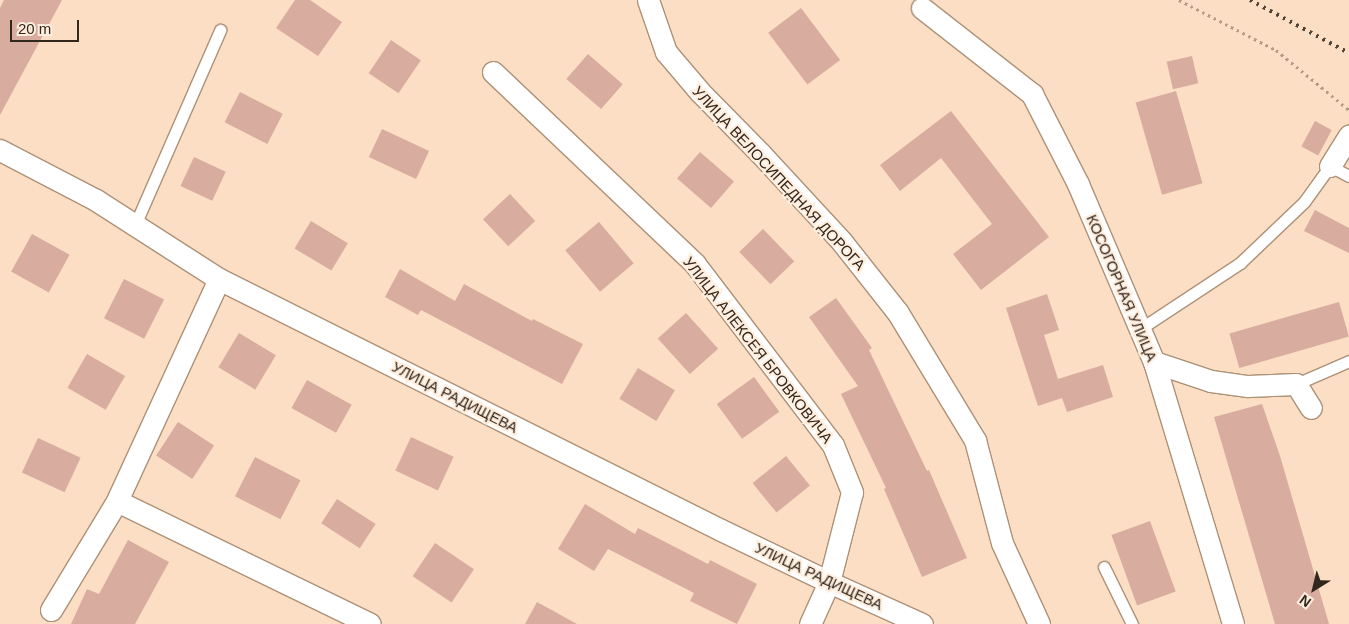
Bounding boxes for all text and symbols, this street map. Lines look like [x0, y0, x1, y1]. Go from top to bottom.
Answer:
scale bar [12, 10, 81, 42]
text: 20 m [18, 20, 51, 37]
street label: УЛИЦА ВЕЛОСИПЕДНАЯ ДОРОГА [689, 82, 869, 274]
street label: КОСОГОРНАЯ УЛИЦА [1083, 212, 1161, 364]
street label: УЛИЦА АЛЕКСЕЯ БРОВКОВИЧА [680, 253, 836, 447]
street label: УЛИЦА РАДИЩЕВА [389, 357, 521, 437]
street label: УЛИЦА РАДИЩЕВА [752, 538, 886, 614]
north arrow [1289, 564, 1339, 614]
text: N [1296, 592, 1314, 611]

